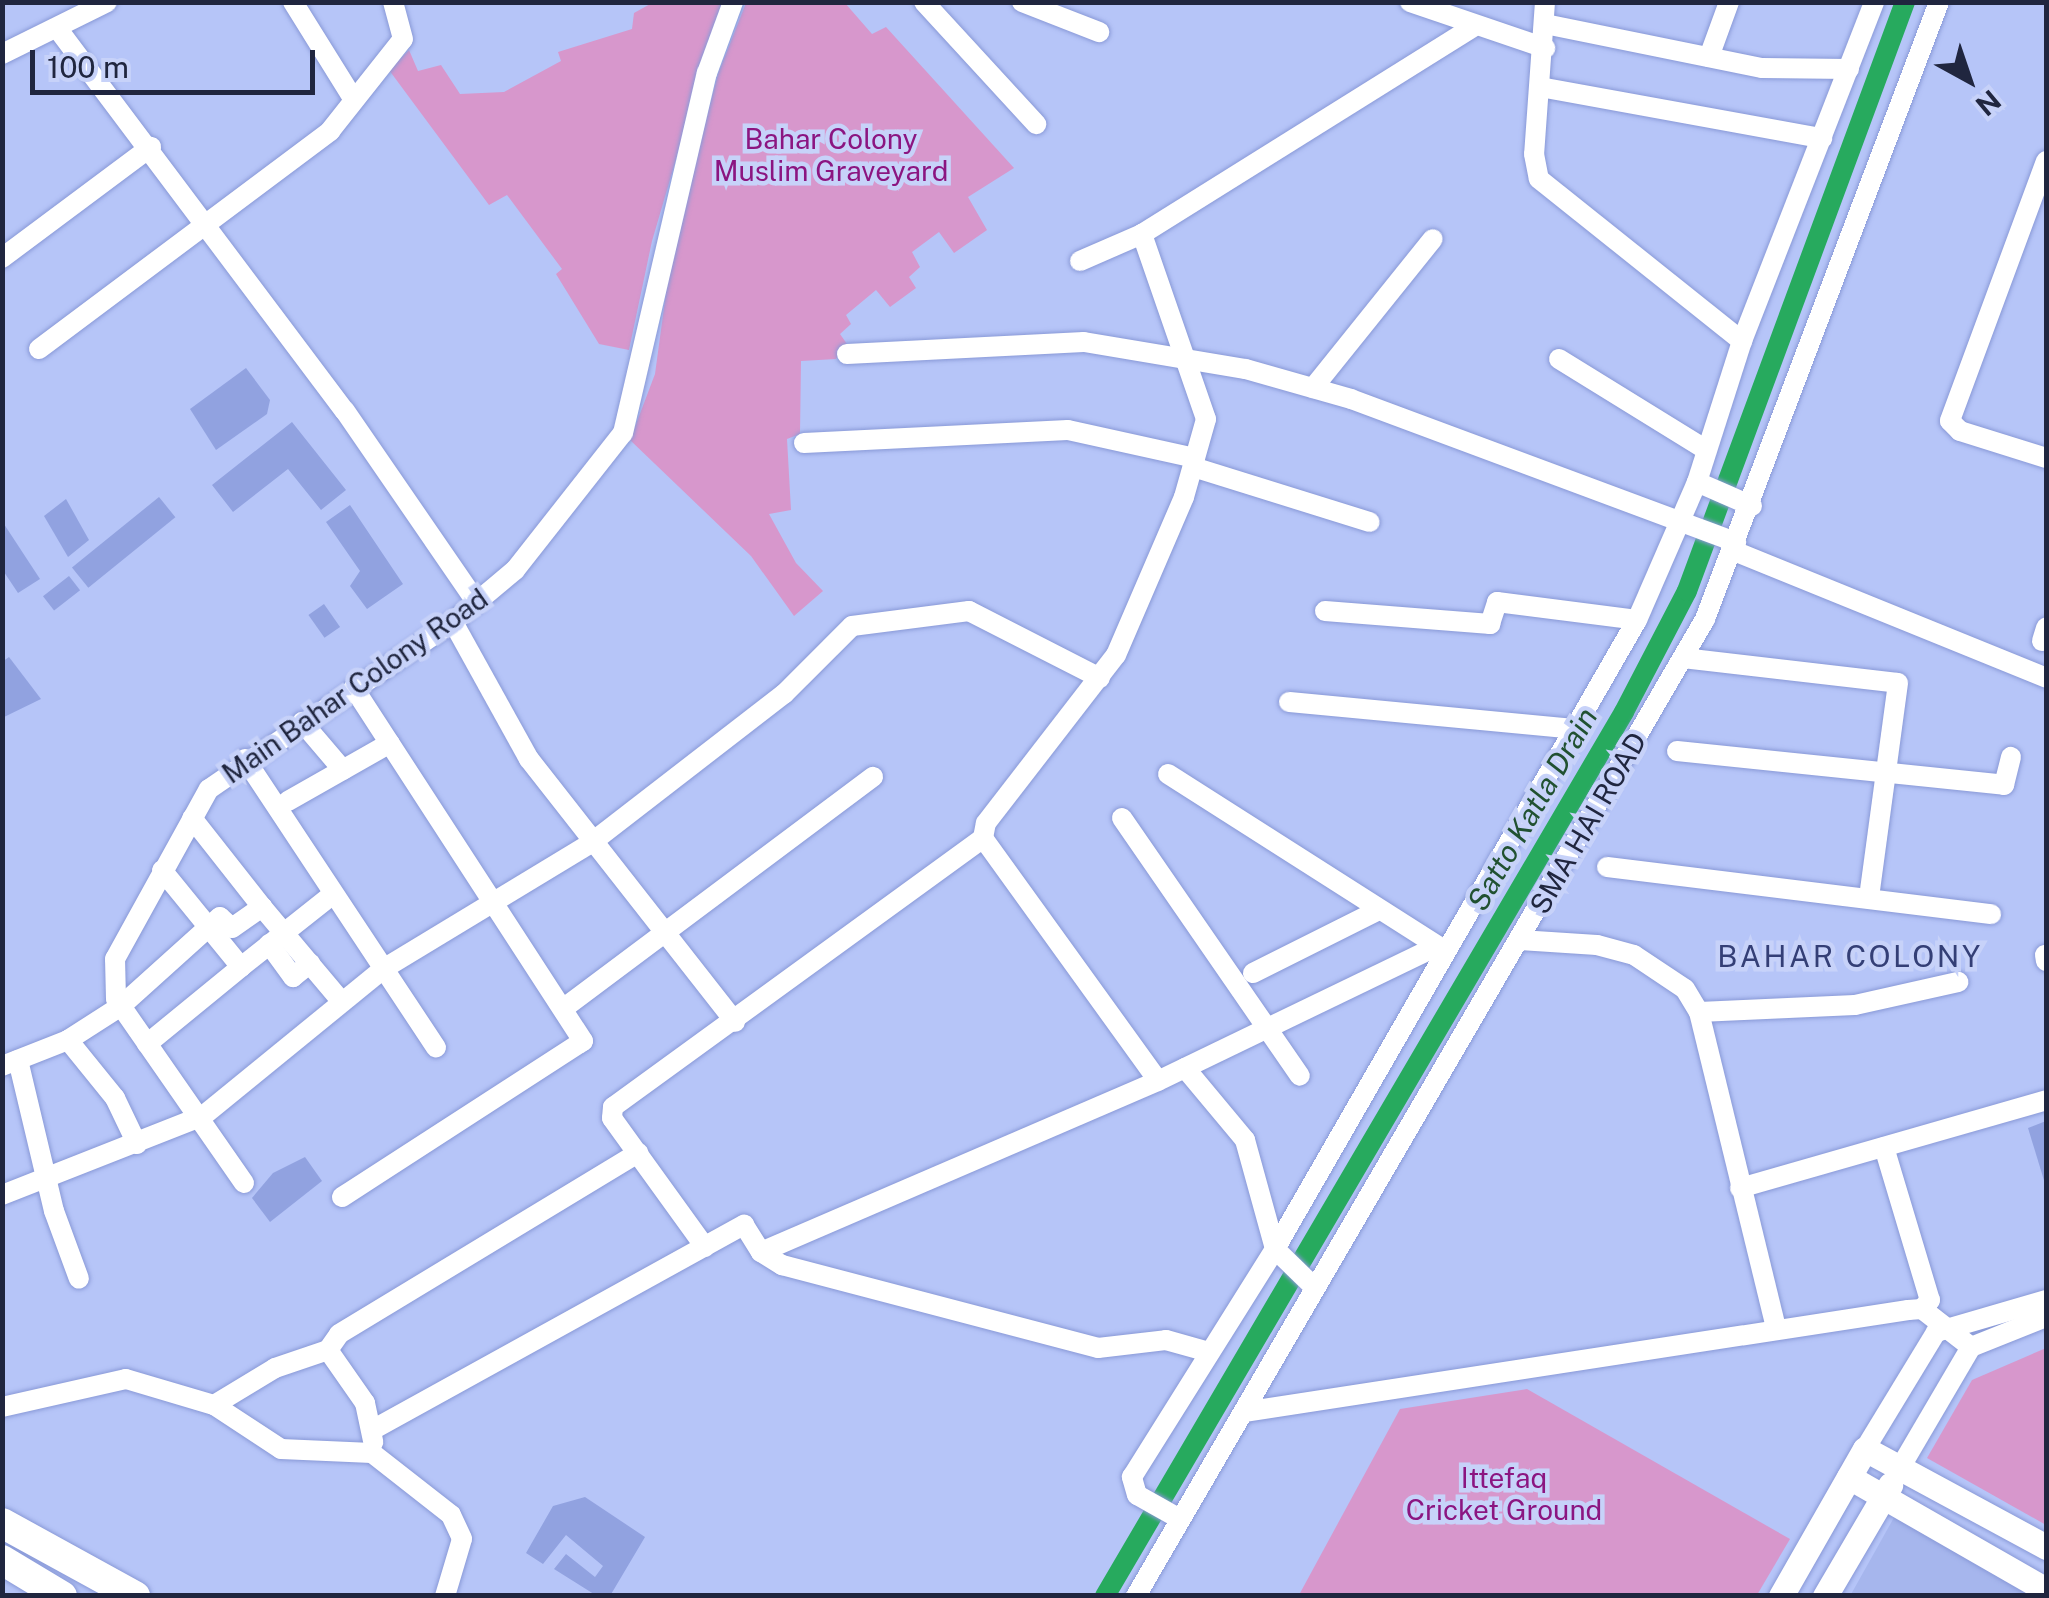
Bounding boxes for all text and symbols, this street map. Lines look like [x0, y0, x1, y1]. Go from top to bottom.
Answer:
scale bar [35, 30, 320, 92]
north arrow [1919, 30, 2019, 130]
text: 100 m [47, 49, 129, 85]
text: N [1970, 84, 2008, 123]
park label: Bahar Colony Muslim Graveyard [714, 122, 948, 188]
street label: Main Bahar Colony Road [216, 582, 494, 790]
water label: Satto Katla Drain [1459, 701, 1605, 917]
street label: SMA HAI ROAD [1523, 726, 1653, 920]
district label: BAHAR COLONY [1717, 938, 1983, 974]
park label: Ittefaq Cricket Ground [1406, 1461, 1602, 1527]

